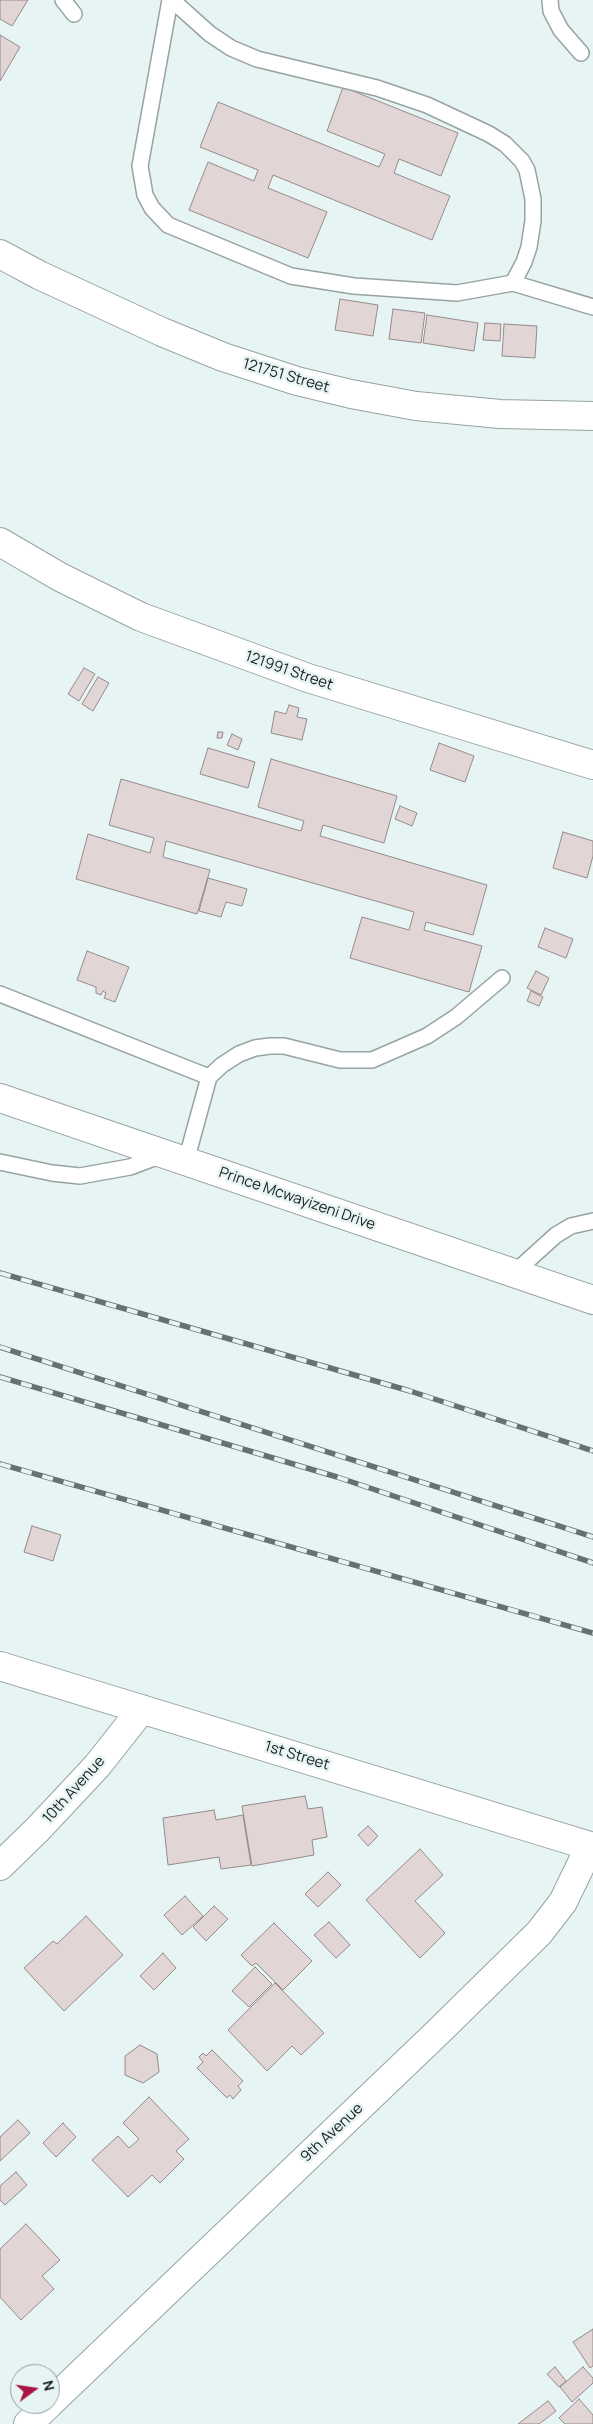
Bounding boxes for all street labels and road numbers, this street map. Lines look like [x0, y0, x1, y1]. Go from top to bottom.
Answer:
street label: 121751 Street [241, 355, 331, 397]
street label: 121991 Street [243, 648, 335, 694]
street label: Prince Mcwayizeni Drive [216, 1164, 378, 1234]
street label: 1st Street [262, 1738, 332, 1774]
street label: 10th Avenue [39, 1753, 109, 1827]
street label: 9th Avenue [297, 2100, 367, 2166]

